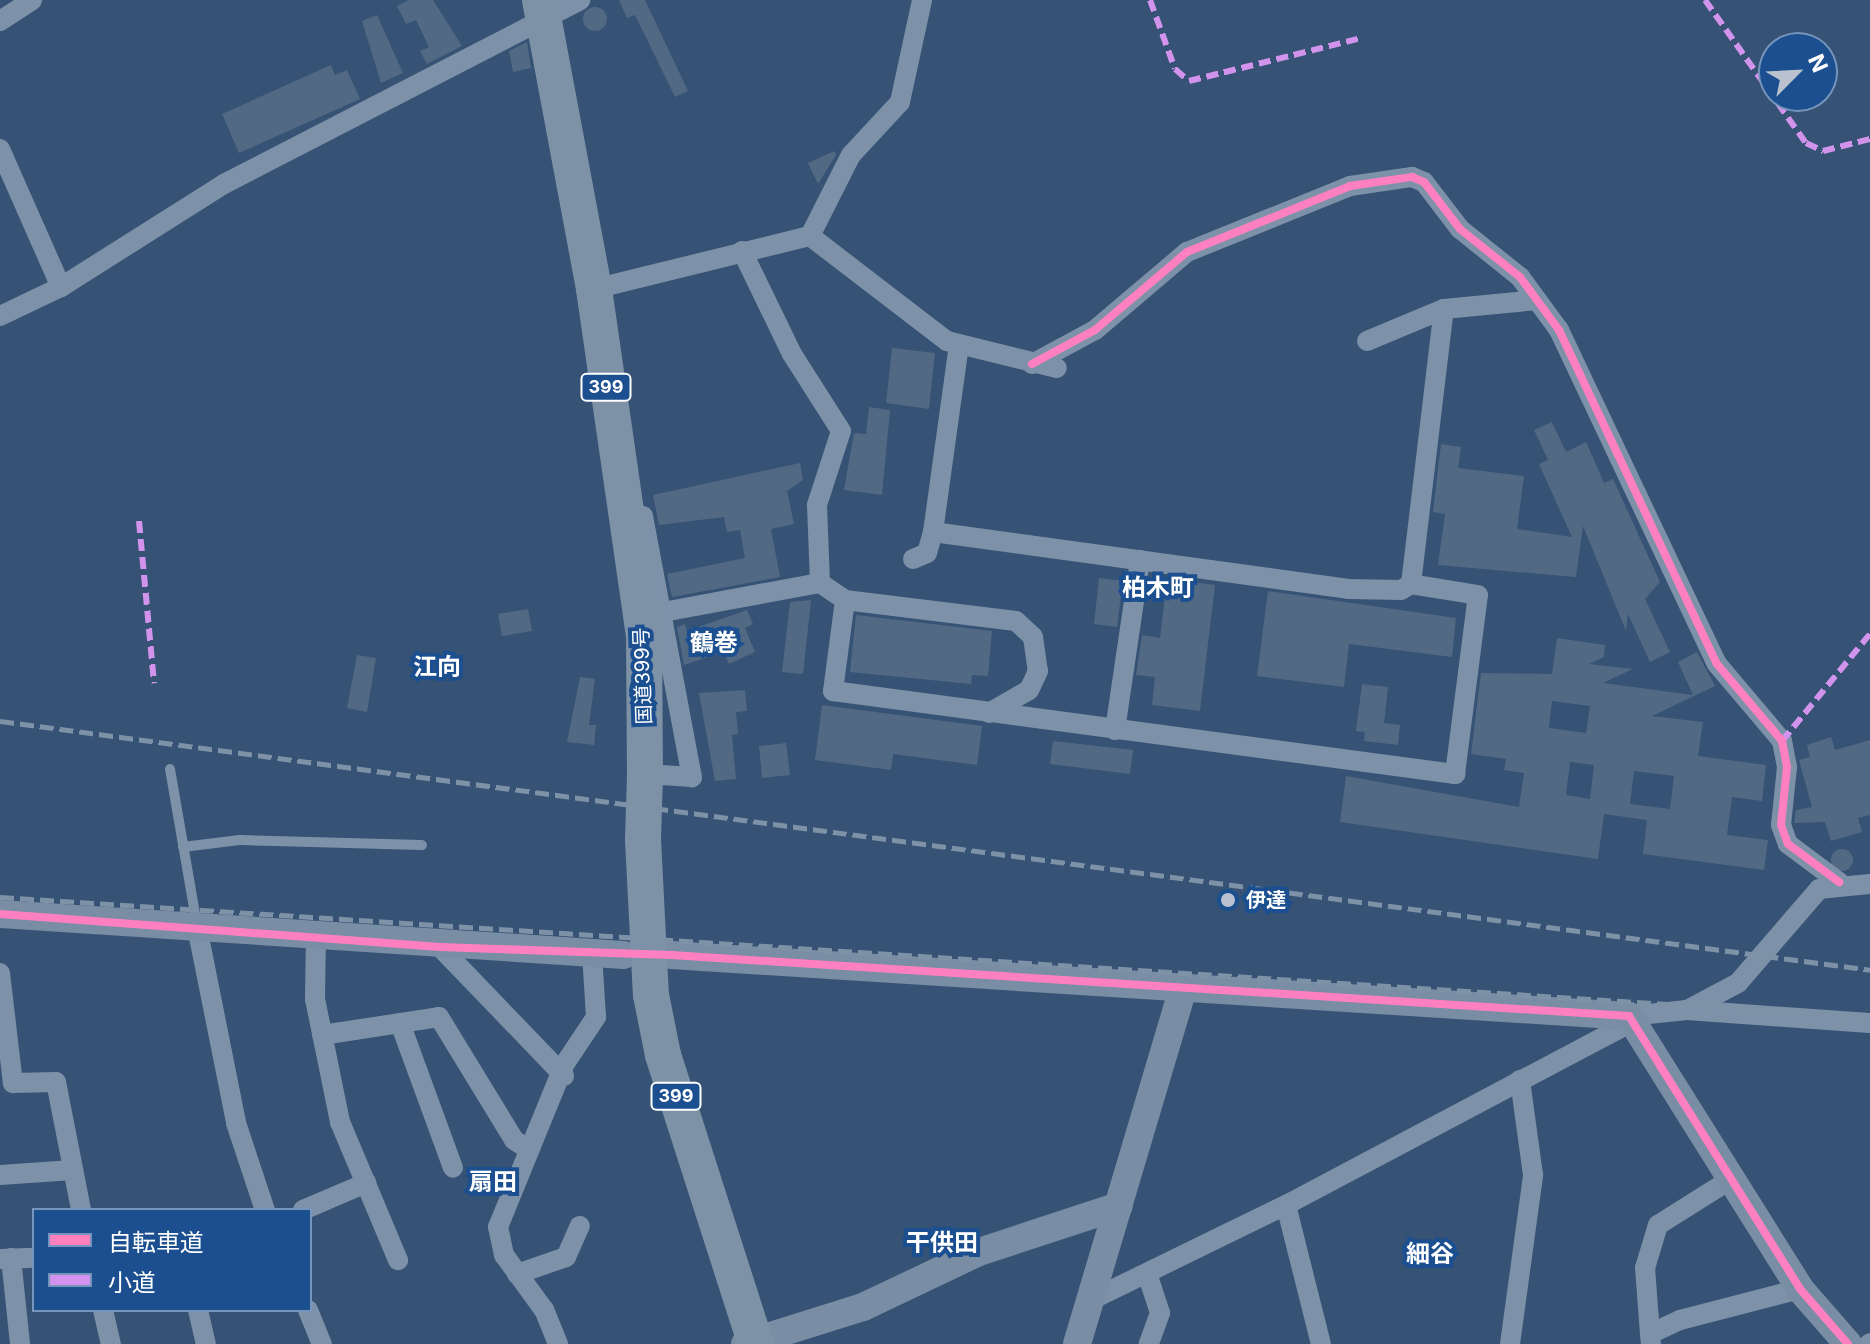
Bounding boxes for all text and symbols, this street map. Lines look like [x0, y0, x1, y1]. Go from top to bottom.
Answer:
north arrow [1758, 32, 1838, 112]
text: N [1803, 50, 1833, 76]
road number: 399 [580, 373, 632, 401]
district label: 柏木町 [1122, 574, 1194, 602]
street label: 国道399号 [629, 627, 657, 725]
district label: 鶴巻 [690, 629, 738, 657]
district label: 江向 [413, 653, 461, 681]
place label: 伊達 [1246, 888, 1286, 912]
marker: 伊達 [1217, 889, 1239, 911]
road number: 399 [650, 1082, 702, 1110]
district label: 扇田 [469, 1168, 517, 1196]
legend [32, 1208, 312, 1312]
text: 自転車道 [108, 1228, 204, 1257]
district label: 干供田 [906, 1229, 978, 1257]
district label: 細谷 [1406, 1240, 1454, 1268]
text: 小道 [108, 1268, 156, 1297]

